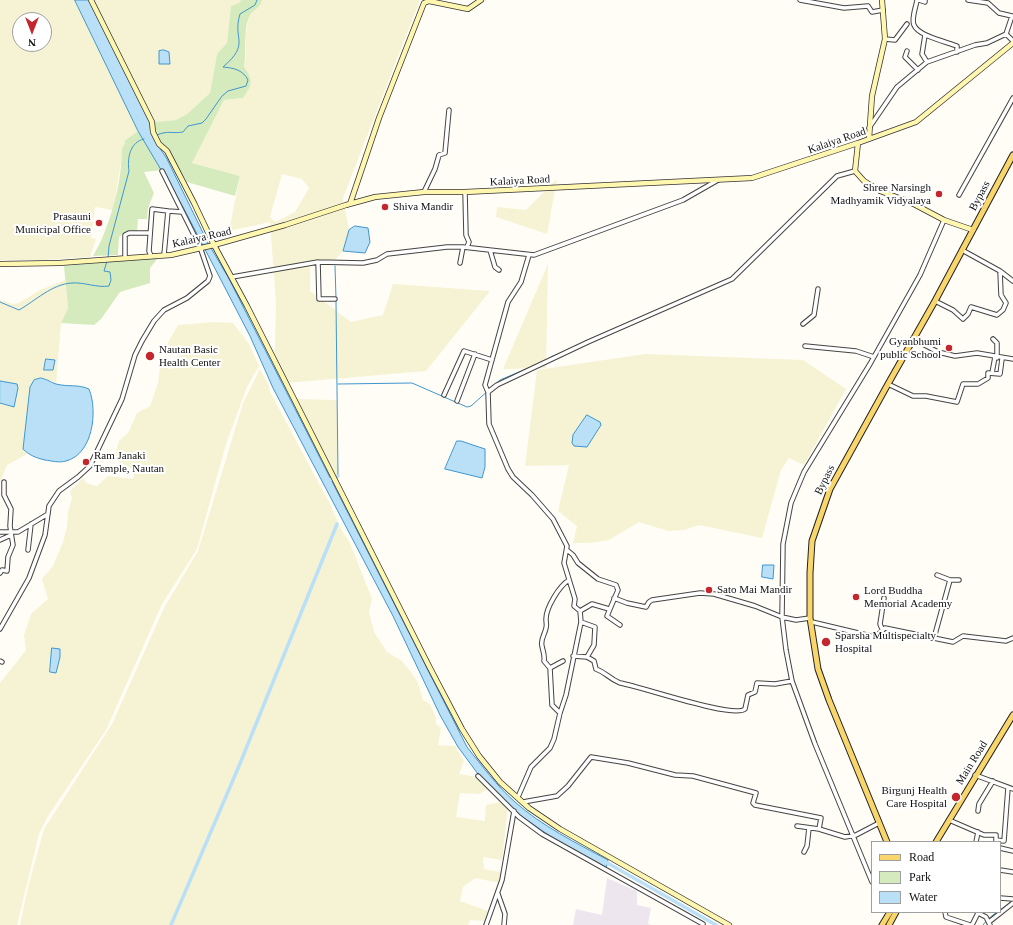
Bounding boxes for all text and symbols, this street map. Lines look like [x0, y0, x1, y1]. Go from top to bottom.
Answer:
north arrow [12, 12, 52, 52]
text: N [28, 37, 36, 49]
street label: Kalaiya Road [806, 125, 868, 157]
street label: Kalaiya Road [490, 173, 550, 189]
street label: Bypass [967, 179, 993, 213]
place label: Shree Narsingh Madhyamik Vidyalaya [831, 181, 931, 207]
marker: Shree Narsingh Madhyamik Vidyalaya [934, 189, 944, 199]
place label: Shiva Mandir [393, 200, 453, 214]
marker: Shiva Mandir [380, 202, 390, 212]
place label: Prasauni Municipal Office [15, 210, 91, 236]
marker: Prasauni Municipal Office [94, 218, 104, 228]
street label: Kalaiya Road [171, 225, 233, 251]
place label: Gyanbhumi public School [880, 335, 941, 361]
place label: Nautan Basic Health Center [159, 343, 220, 369]
marker: Gyanbhumi public School [944, 343, 954, 353]
marker: Nautan Basic Health Center [144, 350, 156, 362]
place label: Ram Janaki Temple, Nautan [94, 449, 164, 475]
marker: Ram Janaki Temple, Nautan [81, 457, 91, 467]
street label: Bypass [812, 463, 838, 497]
place label: Sato Mai Mandir [717, 583, 792, 597]
place label: Lord Buddha Memorial Academy [864, 584, 952, 610]
marker: Sato Mai Mandir [704, 585, 714, 595]
marker: Lord Buddha Memorial Academy [851, 592, 861, 602]
place label: Sparsha Multispecialty Hospital [835, 629, 936, 655]
marker: Sparsha Multispecialty Hospital [820, 636, 832, 648]
street label: Main Road [953, 739, 991, 787]
place label: Birgunj Health Care Hospital [882, 784, 947, 810]
marker: Birgunj Health Care Hospital [950, 791, 962, 803]
legend [871, 841, 1001, 913]
text: Road [909, 850, 934, 864]
text: Park [909, 870, 931, 884]
text: Water [909, 890, 937, 904]

